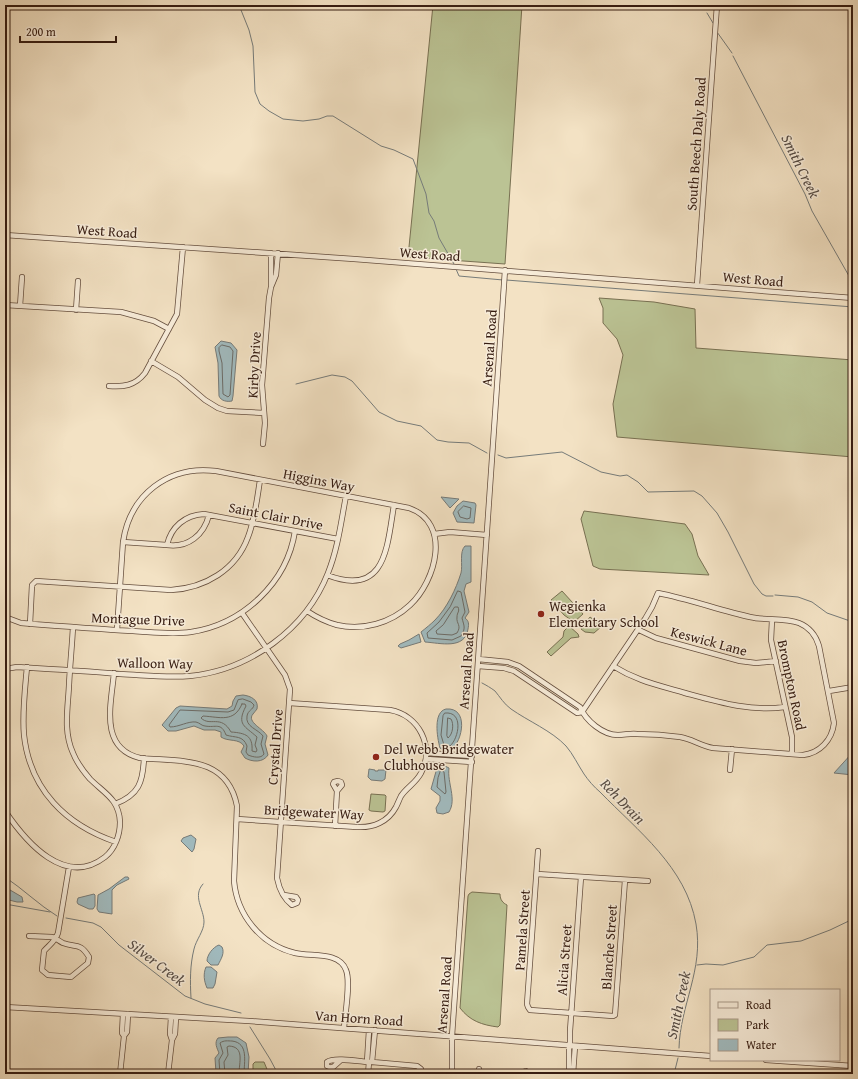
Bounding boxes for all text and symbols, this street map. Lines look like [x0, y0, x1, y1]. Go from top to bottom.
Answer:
scale bar [20, 18, 116, 44]
text: 200 m [26, 23, 56, 40]
street label: South Beech Daly Road [681, 76, 711, 211]
water label: Smith Creek [777, 131, 826, 202]
street label: West Road [76, 219, 139, 243]
street label: West Road [399, 242, 462, 266]
street label: West Road [722, 266, 785, 292]
street label: Arsenal Road [476, 308, 502, 387]
street label: Kirby Drive [242, 331, 266, 399]
street label: Higgins Way [281, 463, 357, 497]
street label: Saint Clair Drive [227, 497, 325, 535]
place label: Wegienka Elementary School [549, 596, 659, 632]
street label: Montague Drive [91, 607, 186, 631]
marker: Wegienka Elementary School [536, 609, 546, 619]
street label: Keswick Lane [669, 621, 750, 661]
street label: Arsenal Road [453, 631, 479, 710]
street label: Brompton Road [773, 638, 811, 733]
street label: Walloon Way [117, 652, 193, 674]
street label: Crystal Drive [262, 708, 288, 786]
place label: Del Webb Bridgewater Clubhouse [384, 739, 514, 775]
marker: Del Webb Bridgewater Clubhouse [371, 752, 381, 762]
water label: Reh Drain [595, 773, 650, 829]
street label: Bridgewater Way [263, 799, 365, 825]
street label: Pamela Street [509, 889, 535, 971]
street label: Blanche Street [596, 904, 622, 990]
street label: Alicia Street [552, 924, 576, 996]
water label: Silver Creek [124, 933, 190, 991]
street label: Arsenal Road [431, 955, 457, 1034]
water label: Smith Creek [661, 969, 695, 1041]
legend [710, 989, 840, 1061]
text: Road [746, 996, 772, 1013]
street label: Van Horn Road [314, 1005, 404, 1031]
text: Park [746, 1016, 770, 1033]
text: Water [746, 1036, 776, 1053]

